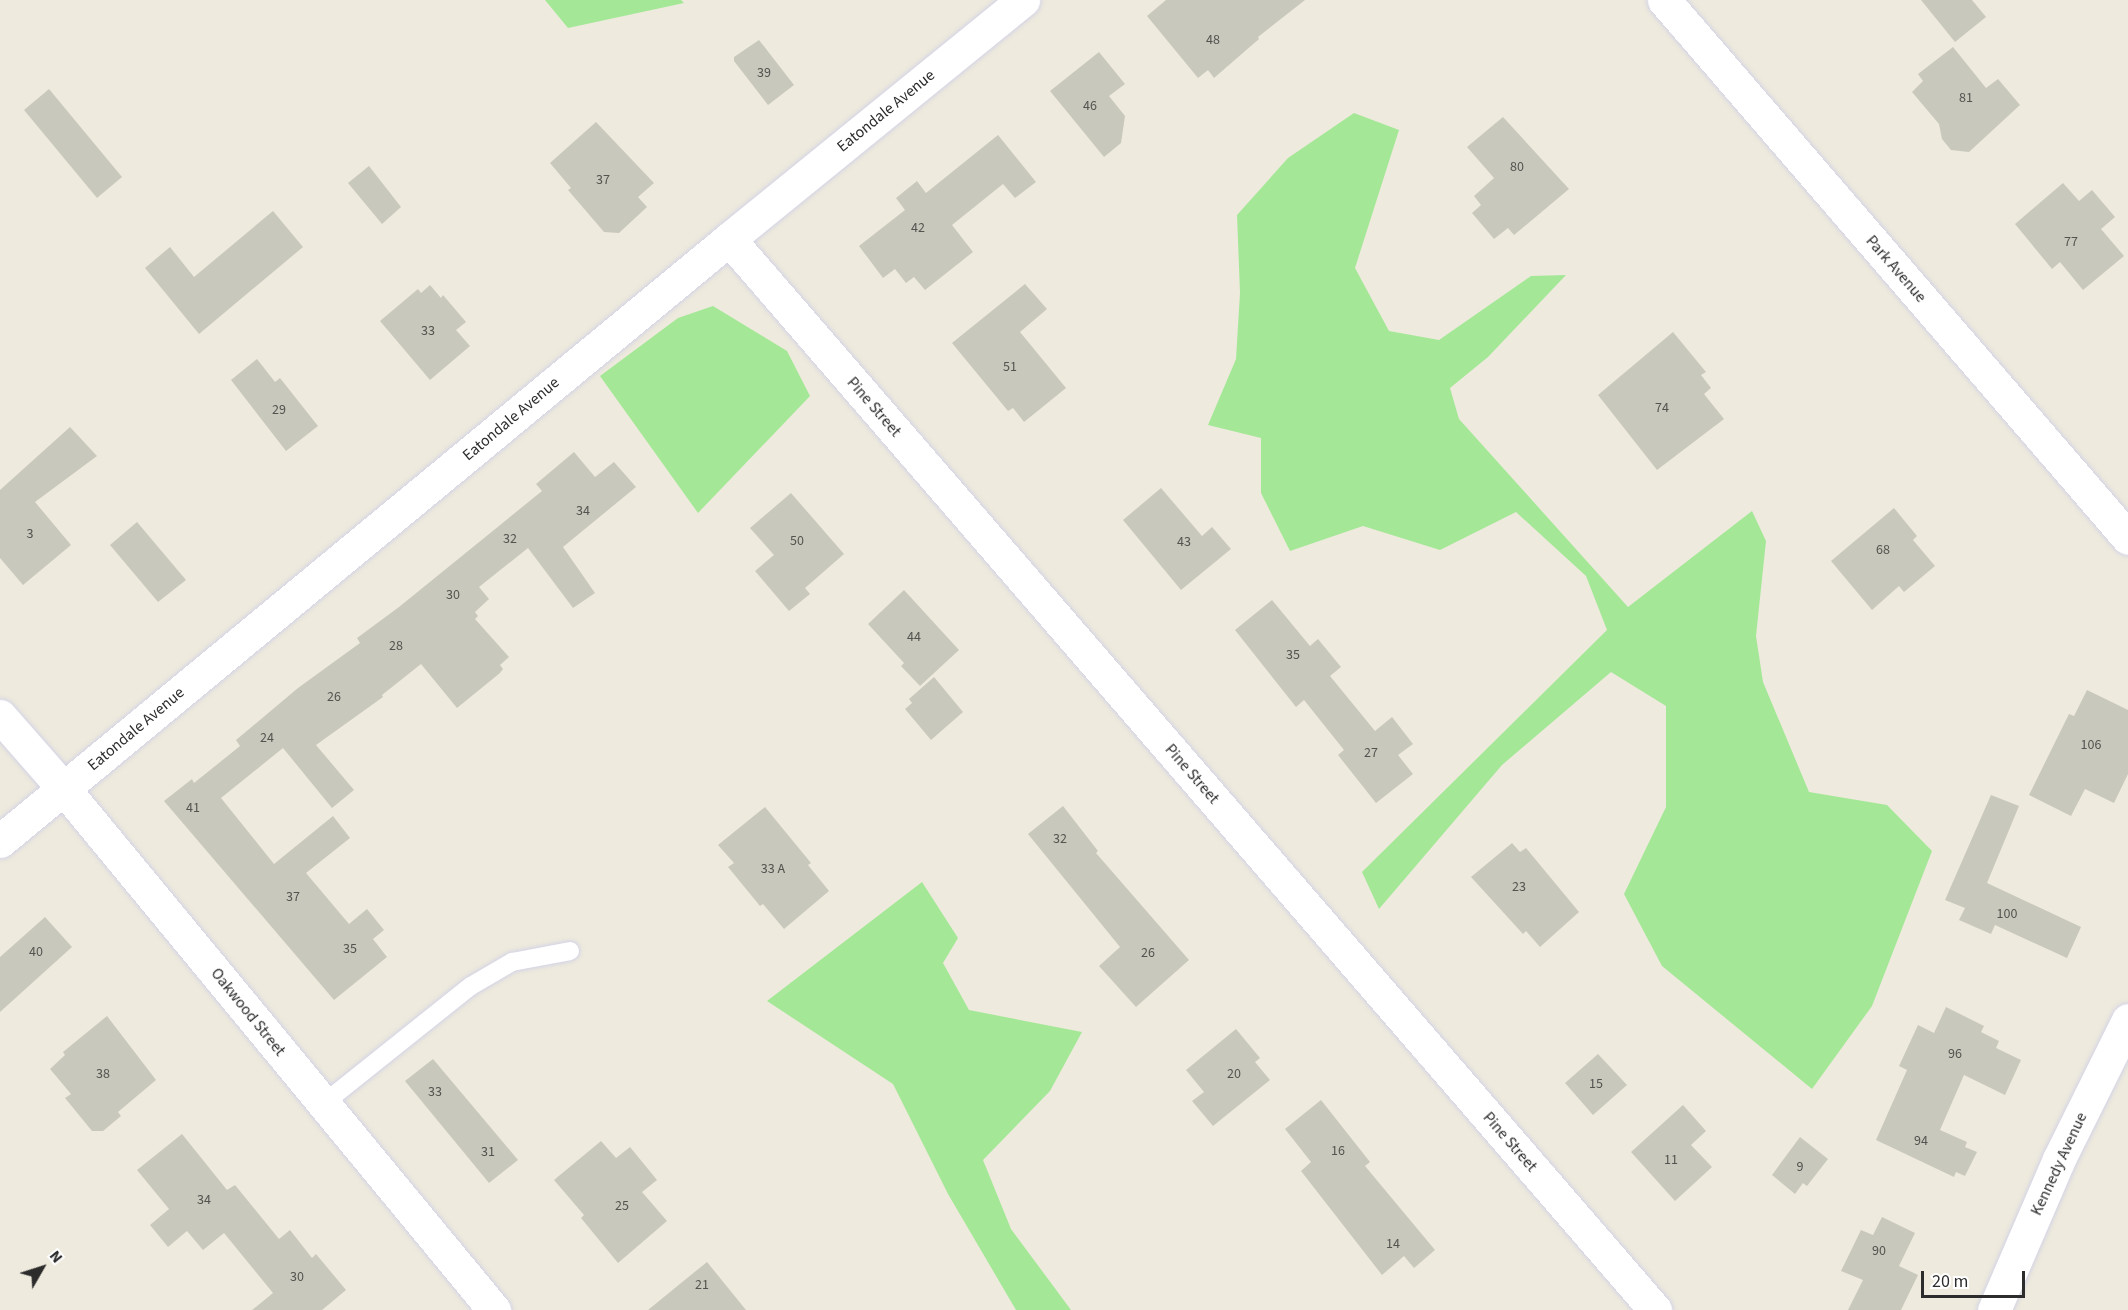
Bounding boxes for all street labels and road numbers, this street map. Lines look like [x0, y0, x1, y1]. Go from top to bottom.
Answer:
street label: Eatondale Avenue [833, 66, 939, 156]
street label: Park Avenue [1862, 232, 1930, 306]
street label: Eatondale Avenue [459, 373, 563, 465]
street label: Pine Street [843, 373, 905, 441]
street label: Eatondale Avenue [84, 683, 188, 775]
street label: Pine Street [1161, 740, 1223, 808]
street label: Oakwood Street [207, 964, 289, 1060]
street label: Pine Street [1479, 1108, 1541, 1176]
street label: Kennedy Avenue [2027, 1109, 2091, 1219]

